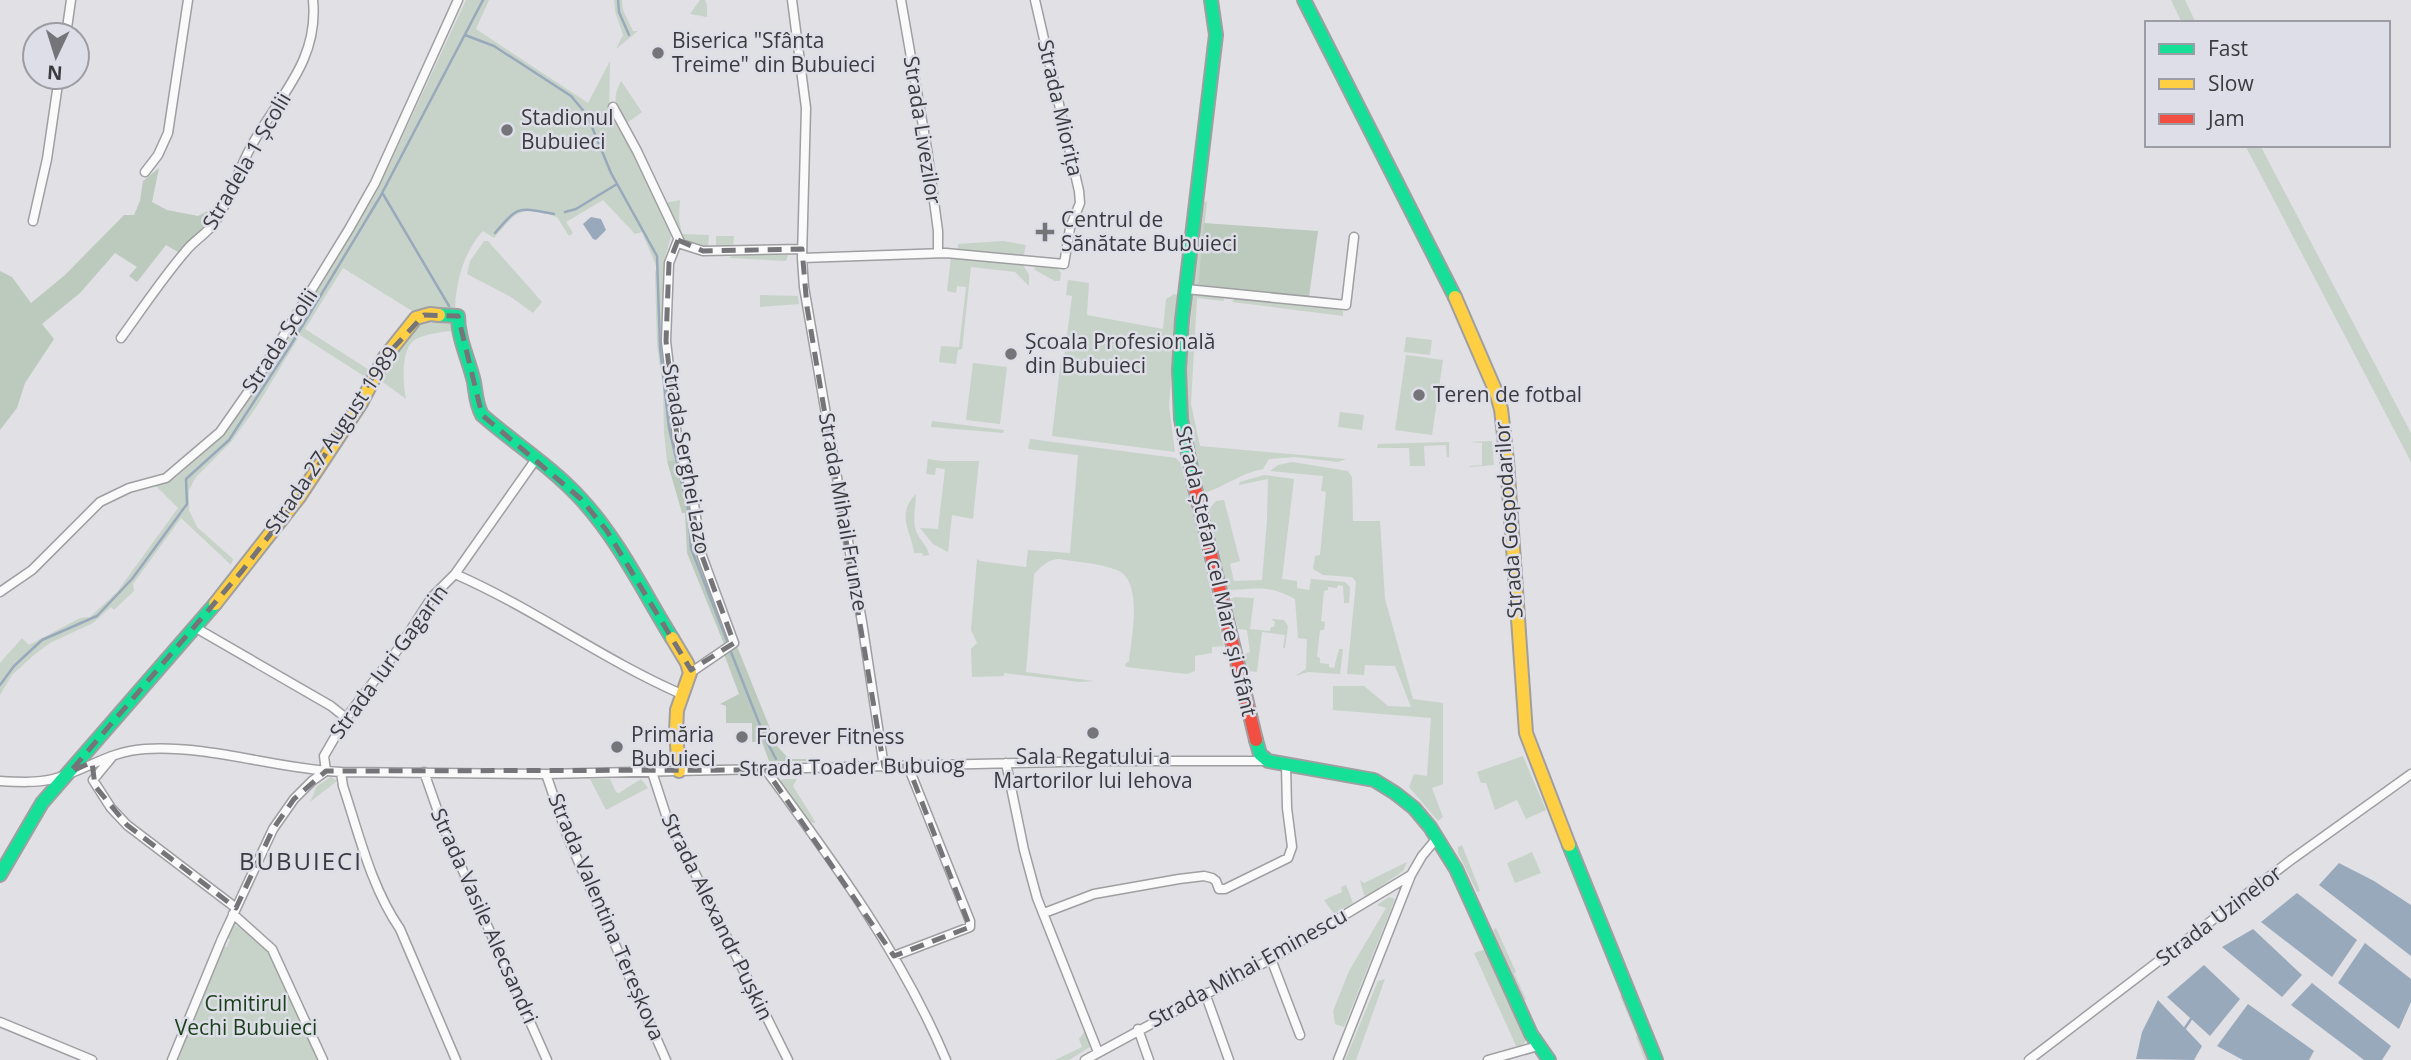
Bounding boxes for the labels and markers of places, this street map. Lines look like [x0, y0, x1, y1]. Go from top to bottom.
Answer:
place label: Biserica "Sfânta Treime" din Bubuieci [672, 26, 875, 78]
marker: Biserica "Sfânta Treime" din Bubuieci [650, 45, 666, 61]
place label: Stadionul Bubuieci [521, 103, 614, 155]
marker: Stadionul Bubuieci [499, 122, 515, 138]
place label: Centrul de Sănătate Bubuieci [1061, 205, 1237, 257]
marker: Centrul de Sănătate Bubuieci [1035, 222, 1055, 242]
place label: Școala Profesională din Bubuieci [1025, 327, 1215, 379]
marker: Școala Profesională din Bubuieci [1003, 346, 1019, 362]
place label: Teren de fotbal [1433, 380, 1582, 408]
marker: Teren de fotbal [1411, 387, 1427, 403]
place label: Primăria Bubuieci [631, 720, 716, 772]
place label: Forever Fitness [756, 722, 904, 750]
marker: Sala Regatului a Martorilor lui Iehova [1085, 725, 1101, 741]
marker: Forever Fitness [734, 729, 750, 745]
marker: Primăria Bubuieci [609, 739, 625, 755]
place label: Sala Regatului a Martorilor lui Iehova [993, 742, 1193, 794]

